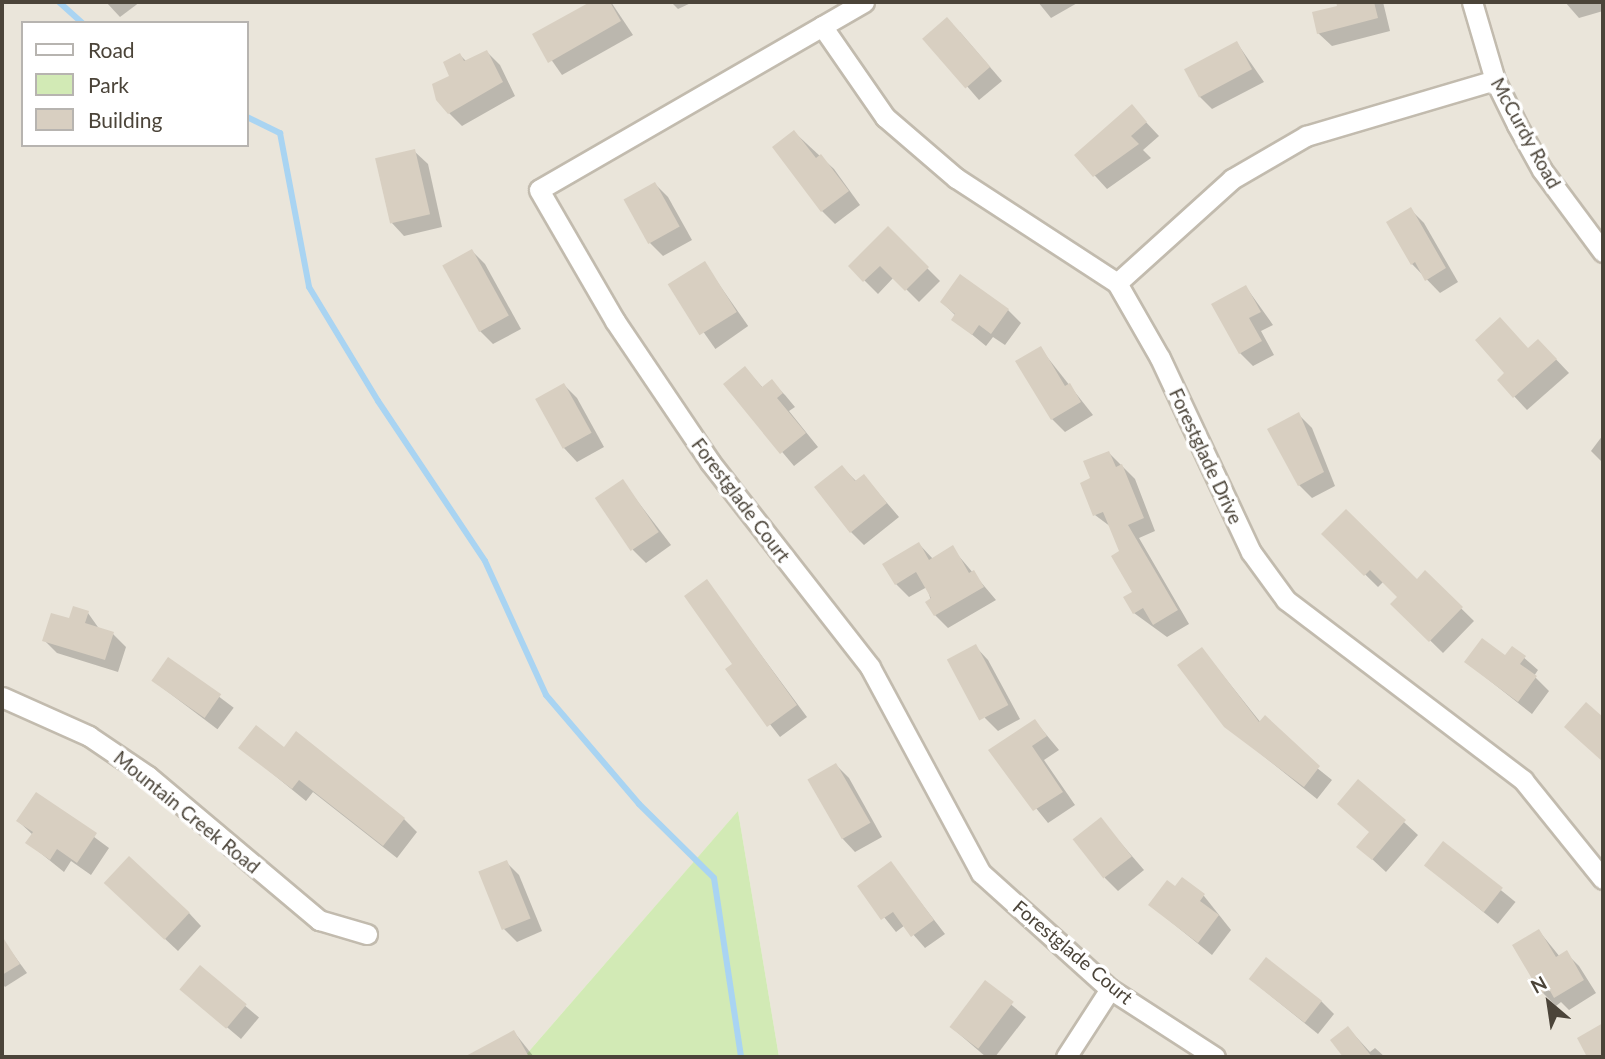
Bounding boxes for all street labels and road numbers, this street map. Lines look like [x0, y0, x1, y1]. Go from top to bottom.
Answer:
street label: McCurdy Road [1486, 74, 1566, 192]
street label: Forestglade Drive [1165, 385, 1247, 527]
street label: Forestglade Court [687, 434, 795, 566]
street label: Mountain Creek Road [109, 746, 265, 878]
street label: Forestglade Court [1009, 895, 1137, 1009]

